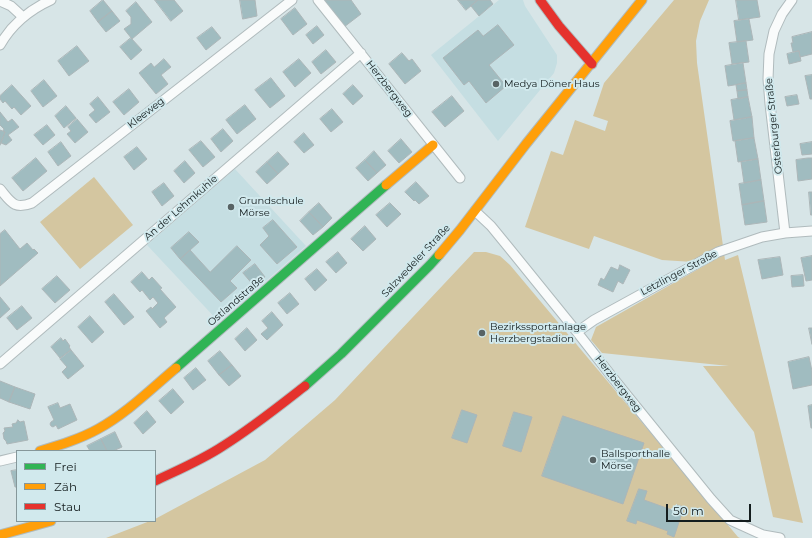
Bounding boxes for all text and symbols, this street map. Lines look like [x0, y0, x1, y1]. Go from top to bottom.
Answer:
street label: Herzbergweg [363, 58, 415, 120]
street label: Osterburger Straße [763, 77, 785, 175]
place label: Medya Döner Haus [504, 78, 600, 90]
marker: Medya Döner Haus [491, 79, 501, 89]
street label: Kleeweg [125, 95, 167, 131]
street label: An der Lehmkuhle [142, 173, 220, 243]
place label: Grundschule Mörse [239, 195, 304, 218]
marker: Grundschule Mörse [226, 202, 236, 212]
street label: Salzwedeler Straße [379, 222, 453, 300]
street label: Letzlinger Straße [639, 248, 719, 298]
street label: Ostlandstraße [205, 273, 267, 329]
place label: Bezirkssportanlage Herzbergstadion [490, 321, 586, 344]
marker: Bezirkssportanlage Herzbergstadion [477, 328, 487, 338]
street label: Herzbergweg [592, 353, 644, 415]
place label: Ballsporthalle Mörse [601, 448, 670, 472]
legend [16, 450, 156, 522]
marker: Ballsporthalle Mörse [588, 455, 598, 465]
text: Frei [54, 459, 77, 474]
text: Zäh [54, 479, 77, 494]
scale bar [668, 496, 753, 522]
text: Stau [54, 499, 81, 514]
text: 50 m [673, 503, 704, 518]

